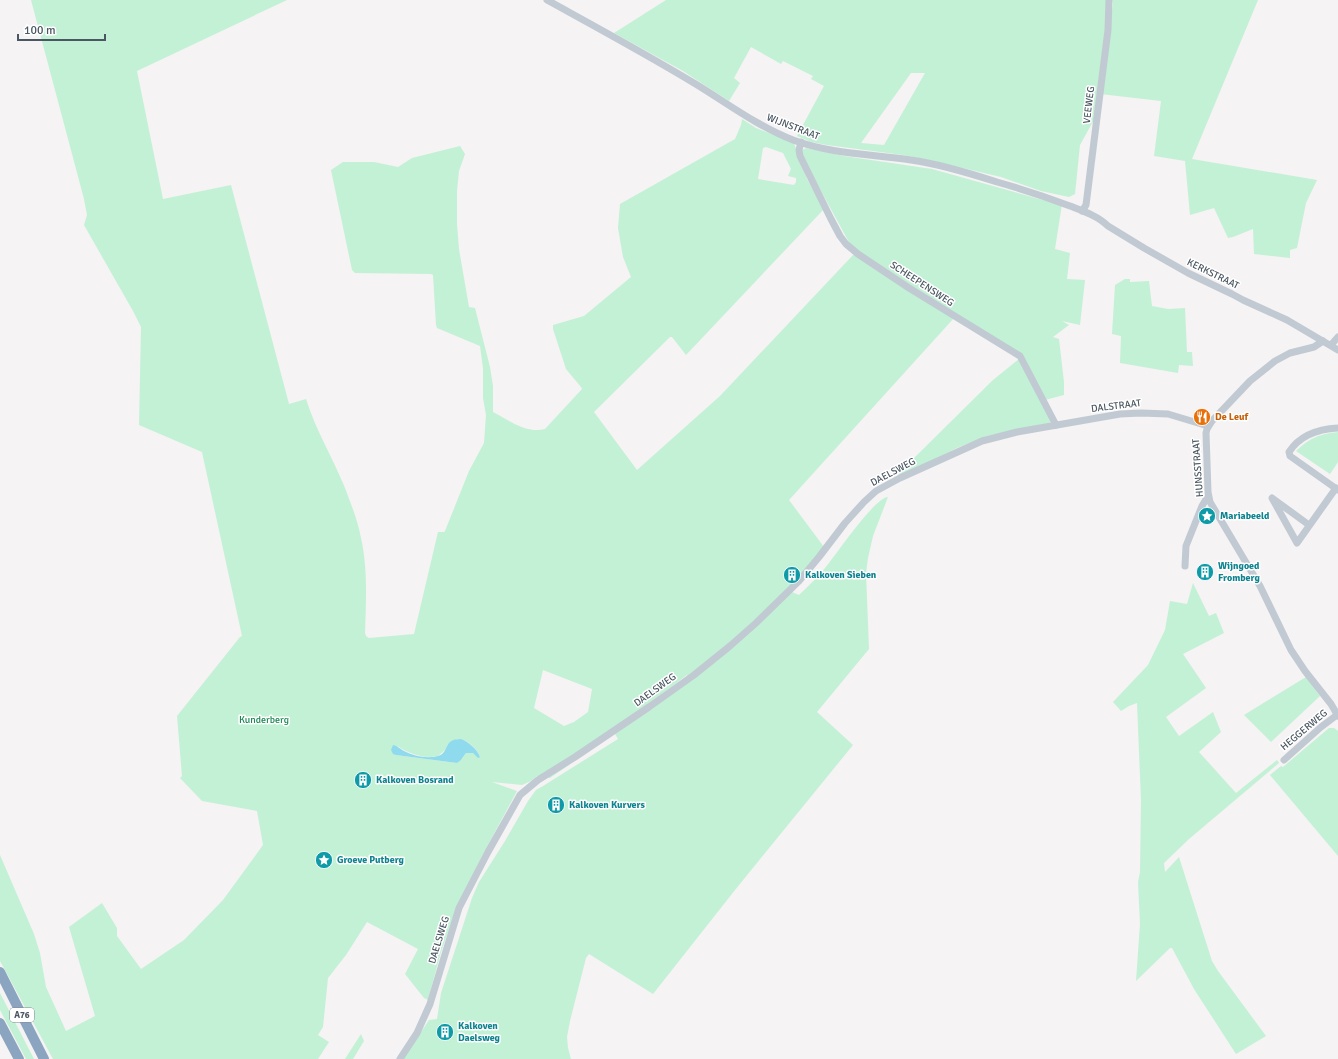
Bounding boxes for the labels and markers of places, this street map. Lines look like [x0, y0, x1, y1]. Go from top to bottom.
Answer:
restaurant icon: De Leuf [1192, 407, 1212, 427]
place label: De Leuf [1215, 411, 1249, 423]
place icon: Mariabeeld [1197, 506, 1217, 526]
place label: Mariabeeld [1220, 510, 1270, 522]
place label: Wijngoed Fromberg [1218, 560, 1260, 584]
building icon: Wijngoed Fromberg [1195, 562, 1215, 582]
building icon: Kalkoven Sieben [782, 565, 802, 585]
place label: Kalkoven Sieben [805, 569, 877, 581]
building icon: Kalkoven Bosrand [353, 770, 373, 790]
place label: Kalkoven Bosrand [376, 774, 454, 786]
building icon: Kalkoven Kurvers [546, 795, 566, 815]
place label: Kalkoven Kurvers [569, 799, 646, 811]
place icon: Groeve Putberg [314, 850, 334, 870]
place label: Groeve Putberg [337, 854, 405, 866]
place label: Kalkoven Daelsweg [458, 1020, 501, 1044]
building icon: Kalkoven Daelsweg [435, 1022, 455, 1042]

